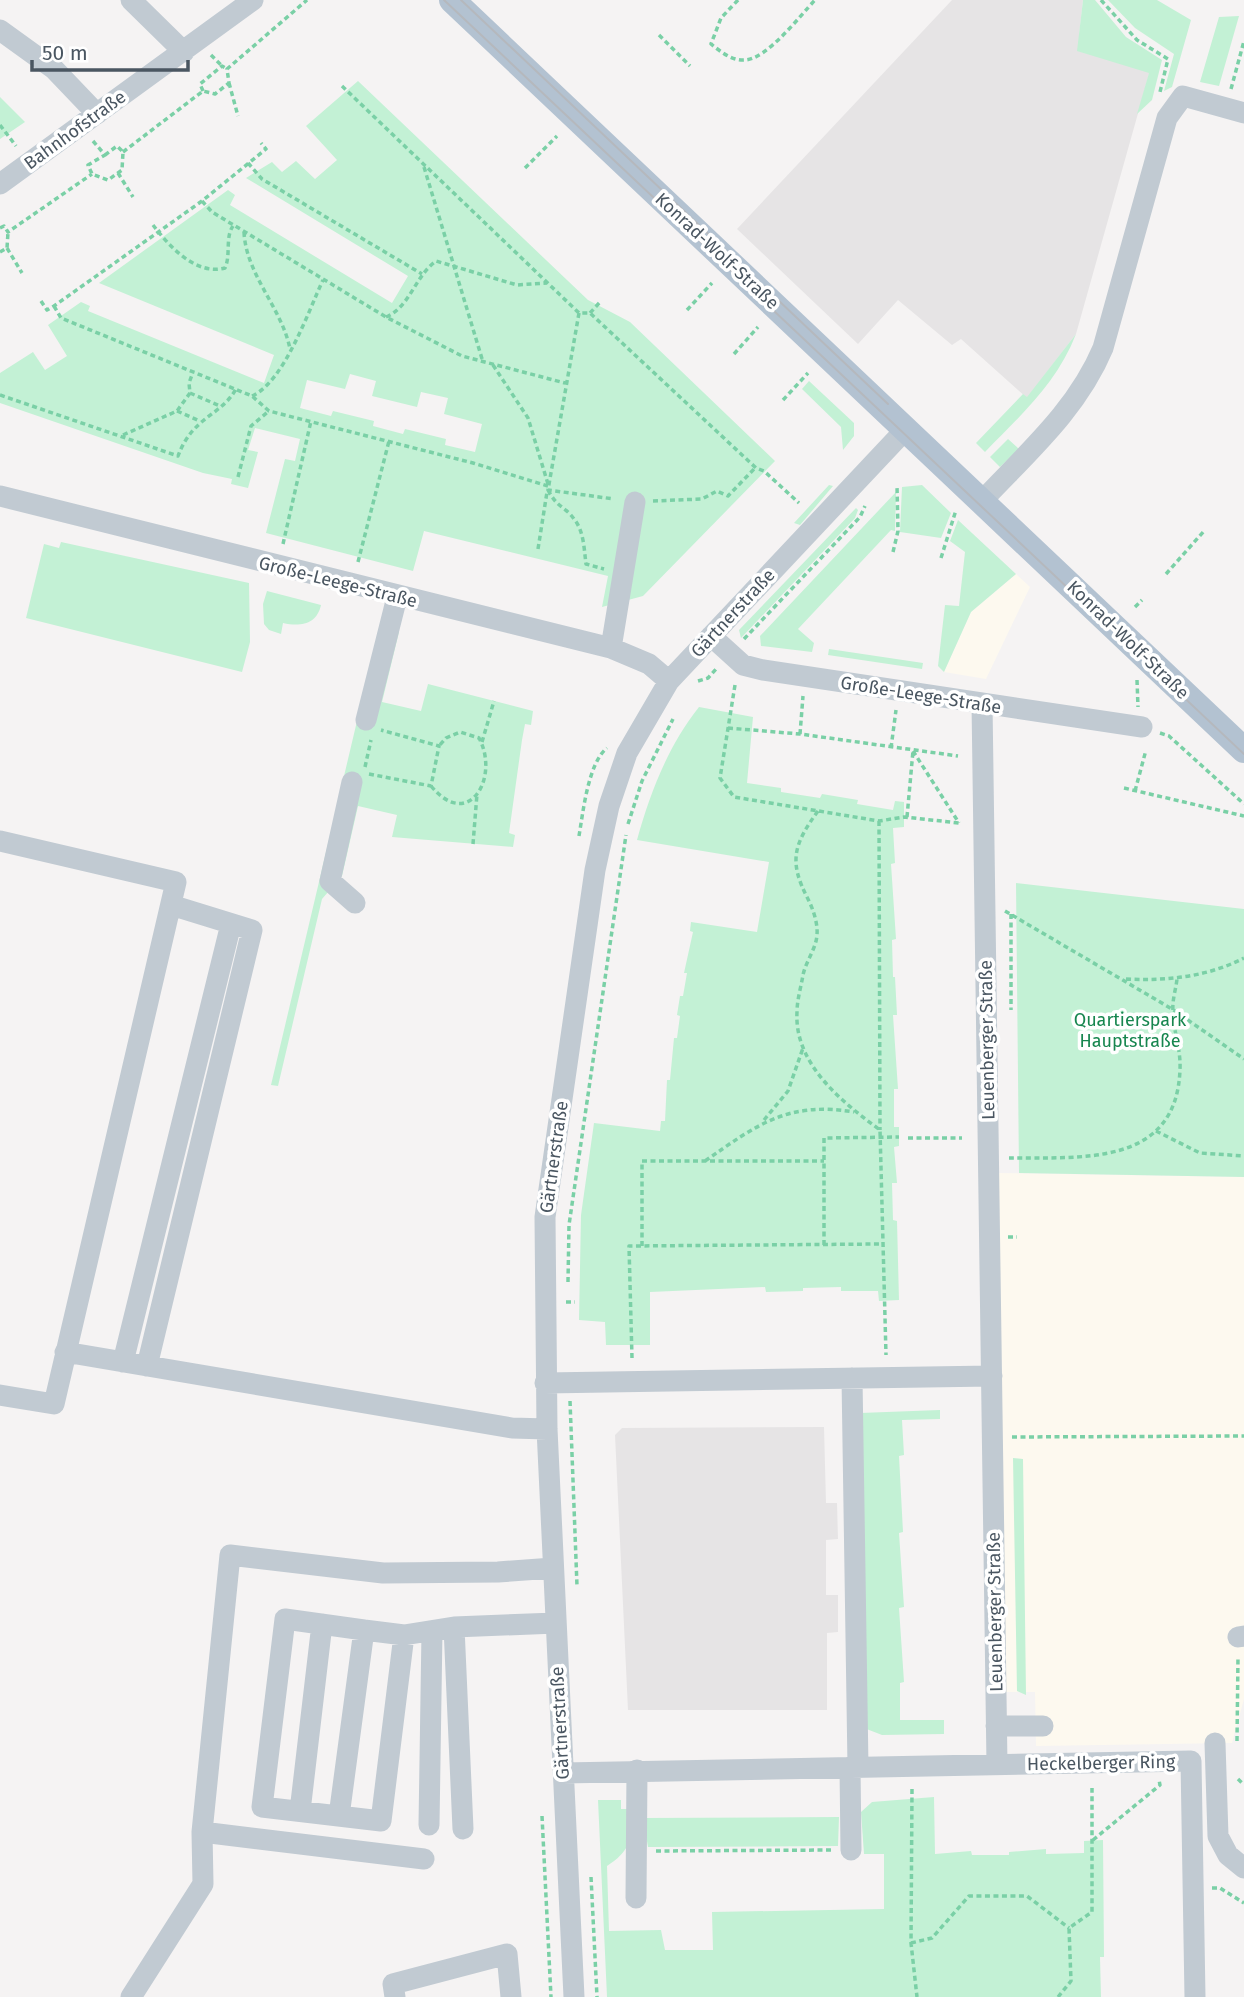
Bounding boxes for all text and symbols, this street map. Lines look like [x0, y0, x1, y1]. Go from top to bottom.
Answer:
scale bar [32, 28, 187, 72]
text: 50 m [42, 40, 88, 66]
street label: Bahnhofstraße [20, 86, 130, 174]
street label: Konrad-Wolf-Straße [651, 188, 783, 314]
street label: Große-Leege-Straße [257, 552, 419, 612]
street label: Gärtnerstraße [686, 564, 780, 662]
street label: Konrad-Wolf-Straße [1062, 576, 1194, 704]
street label: Große-Leege-Straße [839, 671, 1003, 719]
street label: Leuenberger Straße [975, 960, 999, 1120]
park label: Quartierspark Hauptstraße [1074, 1009, 1187, 1052]
street label: Gärtnerstraße [535, 1099, 573, 1215]
street label: Leuenberger Straße [983, 1532, 1007, 1692]
street label: Gärtnerstraße [546, 1666, 574, 1780]
street label: Heckelberger Ring [1027, 1751, 1176, 1775]

